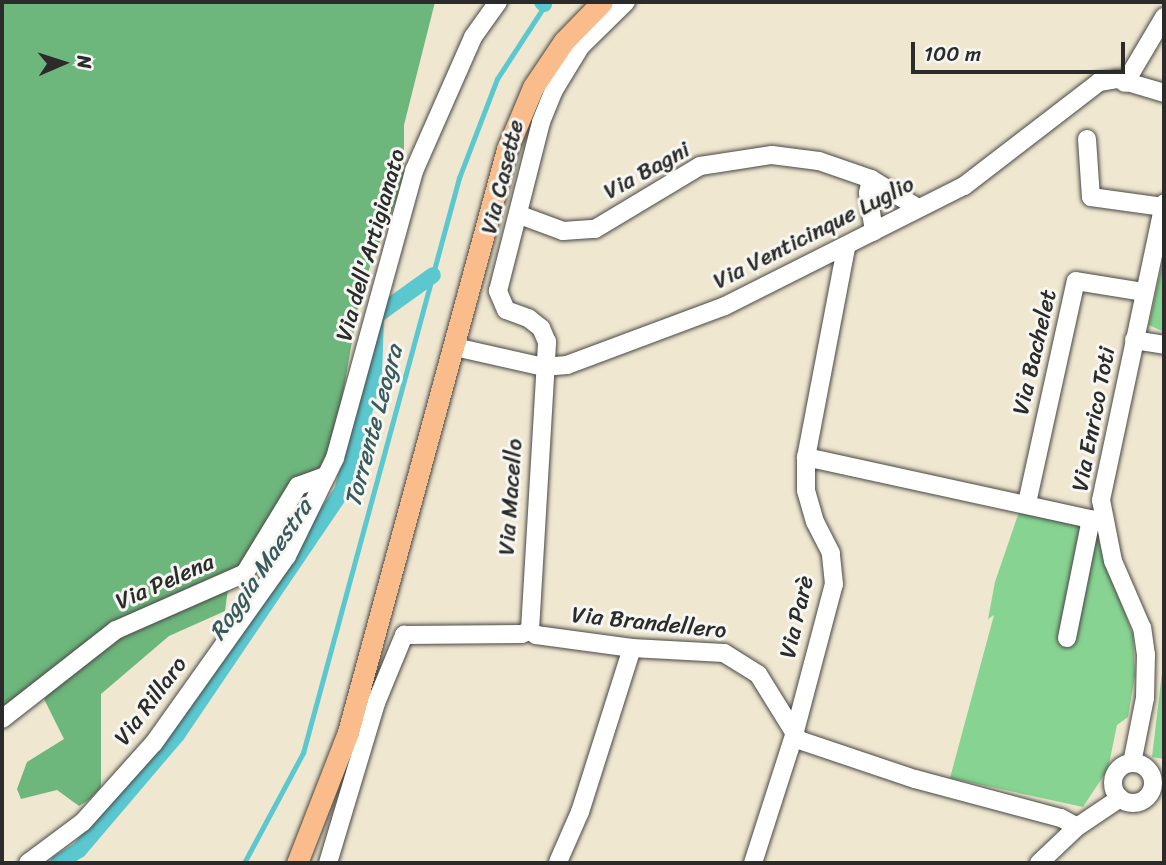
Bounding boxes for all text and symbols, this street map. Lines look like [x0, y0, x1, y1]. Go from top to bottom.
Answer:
north arrow [28, 28, 98, 98]
scale bar [914, 28, 1128, 72]
text: 100 m [924, 35, 981, 73]
text: N [68, 54, 101, 69]
street label: Via Casette [476, 117, 530, 237]
street label: Via Bagni [599, 136, 695, 206]
street label: Via dell'Artigianato [330, 145, 412, 345]
street label: Via Venticinque Luglio [710, 171, 918, 295]
street label: Via Bachelet [1007, 287, 1063, 417]
water label: Torrente Leogra [339, 342, 409, 510]
street label: Via Enrico Toti [1066, 345, 1122, 493]
street label: Via Macello [493, 438, 529, 556]
water label: Roggia Maestra [203, 494, 319, 646]
street label: Via Pelena [111, 548, 219, 616]
street label: Via Parè [774, 573, 820, 661]
street label: Via Brandellero [571, 601, 727, 645]
street label: Via Rillaro [109, 651, 193, 751]

